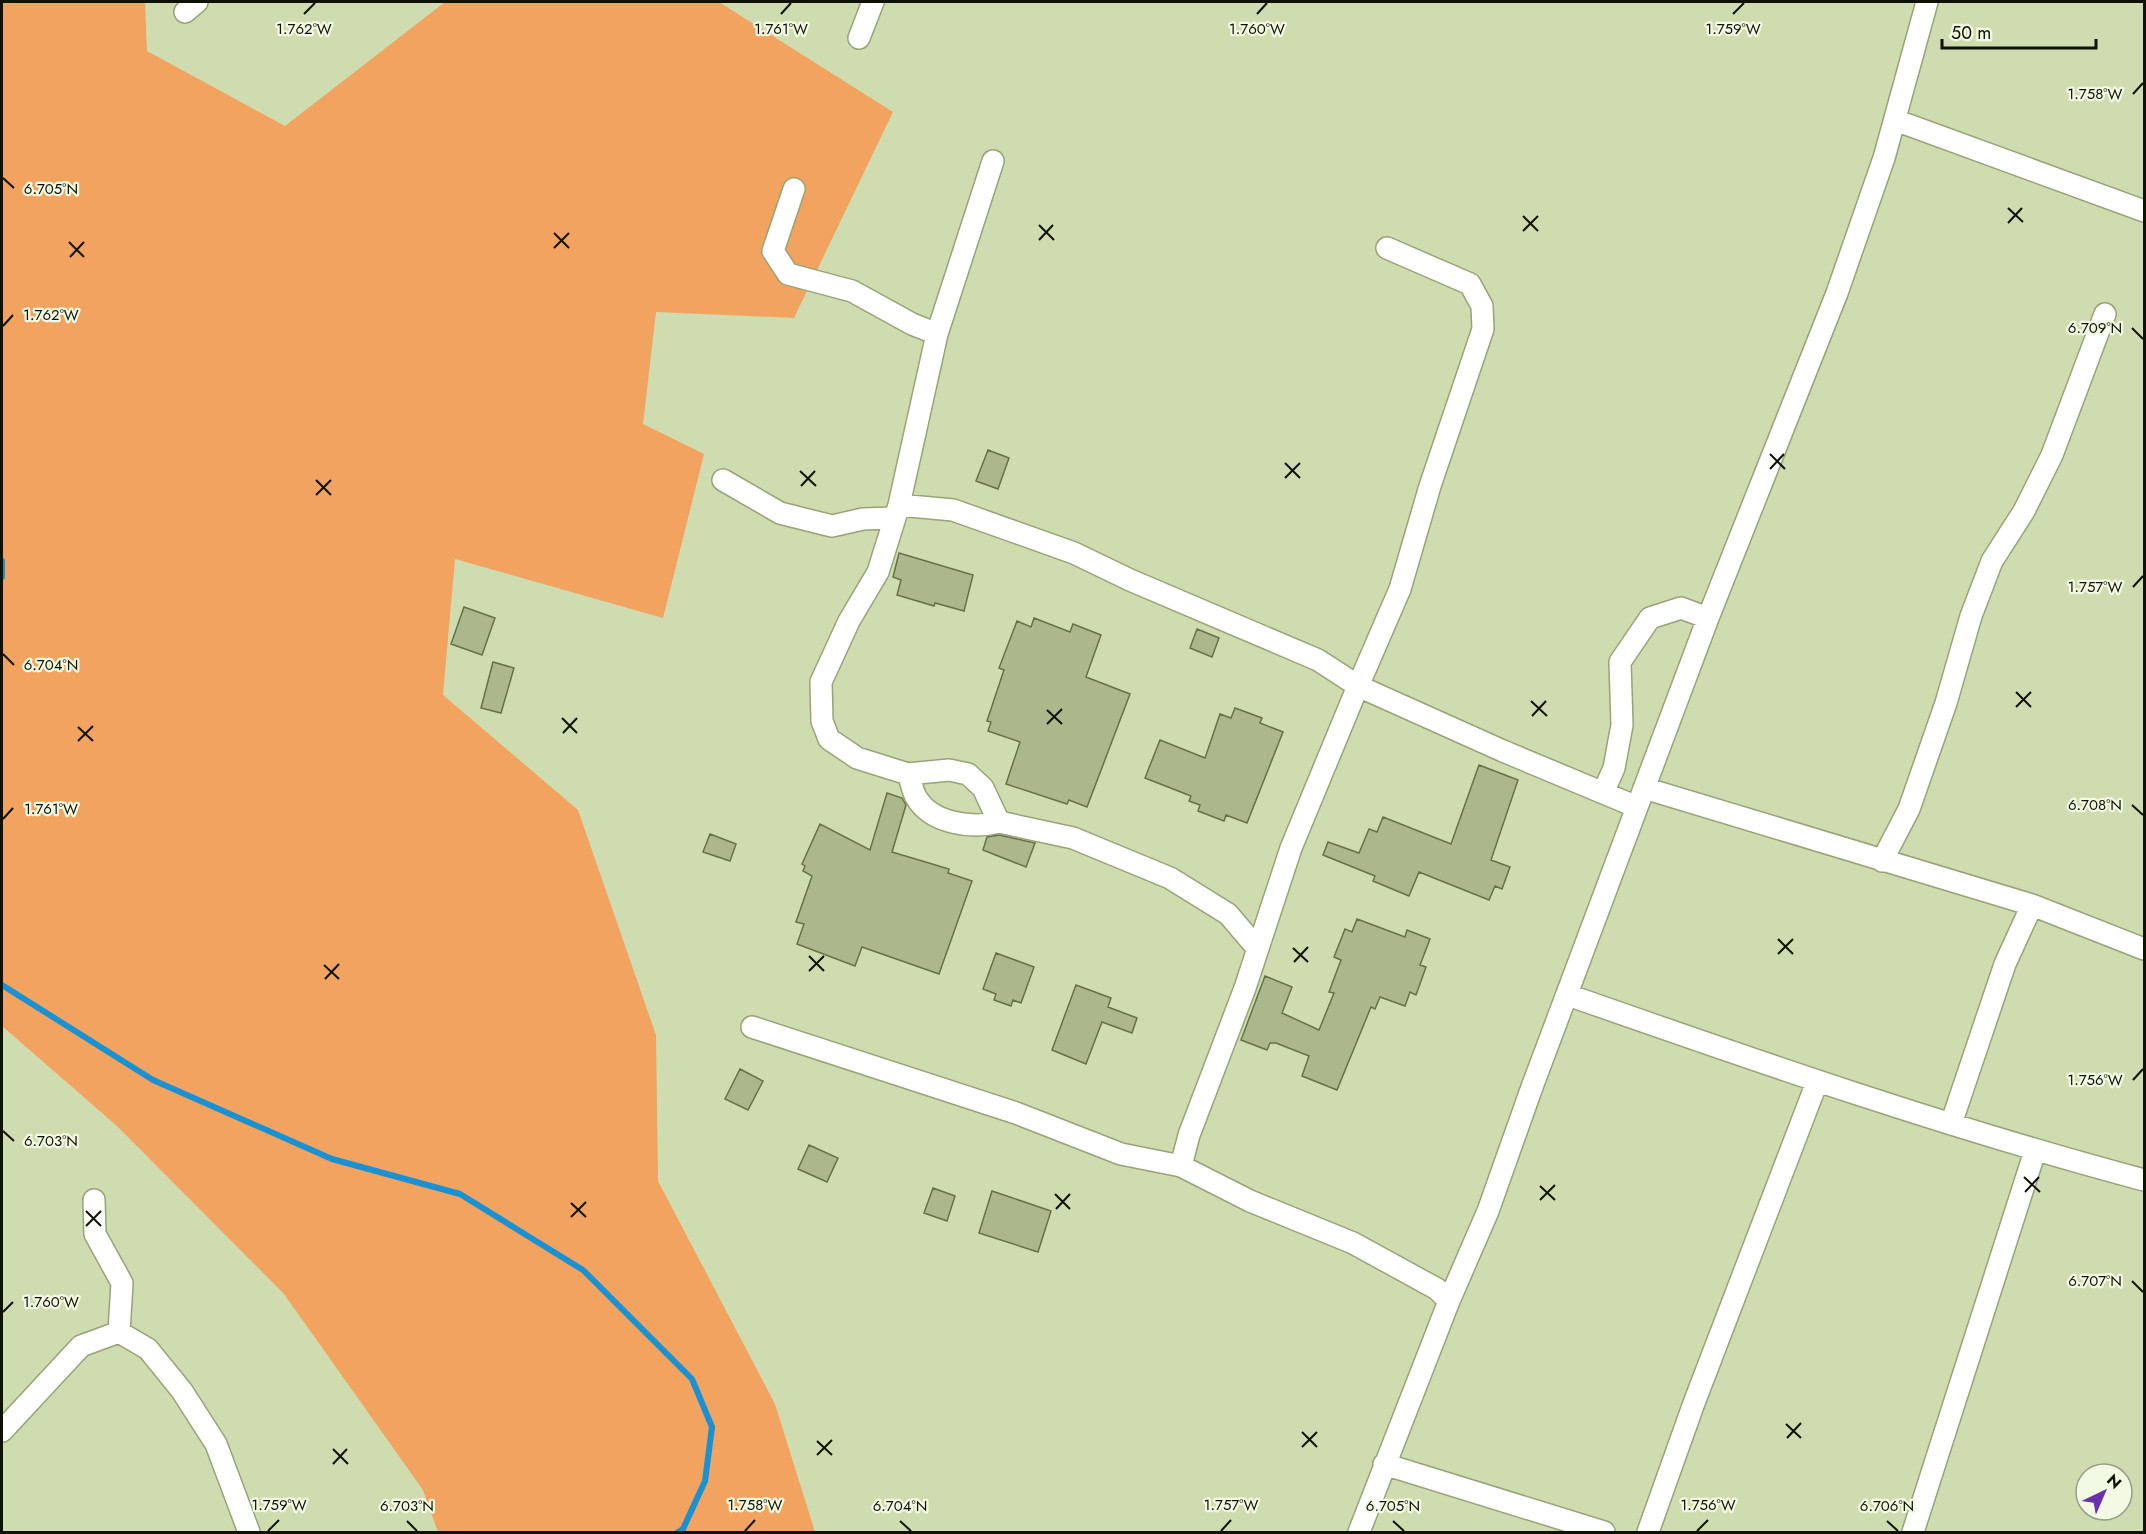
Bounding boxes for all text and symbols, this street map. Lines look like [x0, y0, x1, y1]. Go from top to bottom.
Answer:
scale bar [1942, 12, 2096, 50]
text: 1.762°W [276, 18, 332, 40]
text: 1.761°W [754, 18, 808, 40]
text: 1.760°W [1229, 18, 1285, 40]
text: 1.759°W [1705, 18, 1761, 40]
text: 50 m [1951, 20, 1991, 46]
text: 1.758°W [2068, 83, 2123, 105]
text: 6.705°N [24, 178, 78, 200]
text: 1.762°W [23, 304, 79, 326]
text: 6.709°N [2068, 317, 2122, 339]
text: 1.757°W [2068, 576, 2122, 598]
text: 6.704°N [24, 654, 78, 676]
text: 6.708°N [2068, 794, 2122, 816]
text: 1.761°W [24, 798, 78, 820]
text: 1.756°W [2067, 1069, 2123, 1091]
text: 6.703°N [24, 1130, 78, 1152]
text: 6.707°N [2068, 1270, 2122, 1292]
text: 1.760°W [23, 1291, 79, 1313]
north arrow [2074, 1462, 2134, 1522]
text: N [2102, 1469, 2127, 1494]
text: 1.759°W [251, 1494, 307, 1516]
text: 1.758°W [728, 1494, 783, 1516]
text: 1.757°W [1204, 1494, 1258, 1516]
text: 1.756°W [1680, 1494, 1736, 1516]
text: 6.703°N [380, 1495, 434, 1517]
text: 6.704°N [873, 1495, 927, 1517]
text: 6.705°N [1366, 1495, 1420, 1517]
text: 6.706°N [1860, 1495, 1914, 1517]

